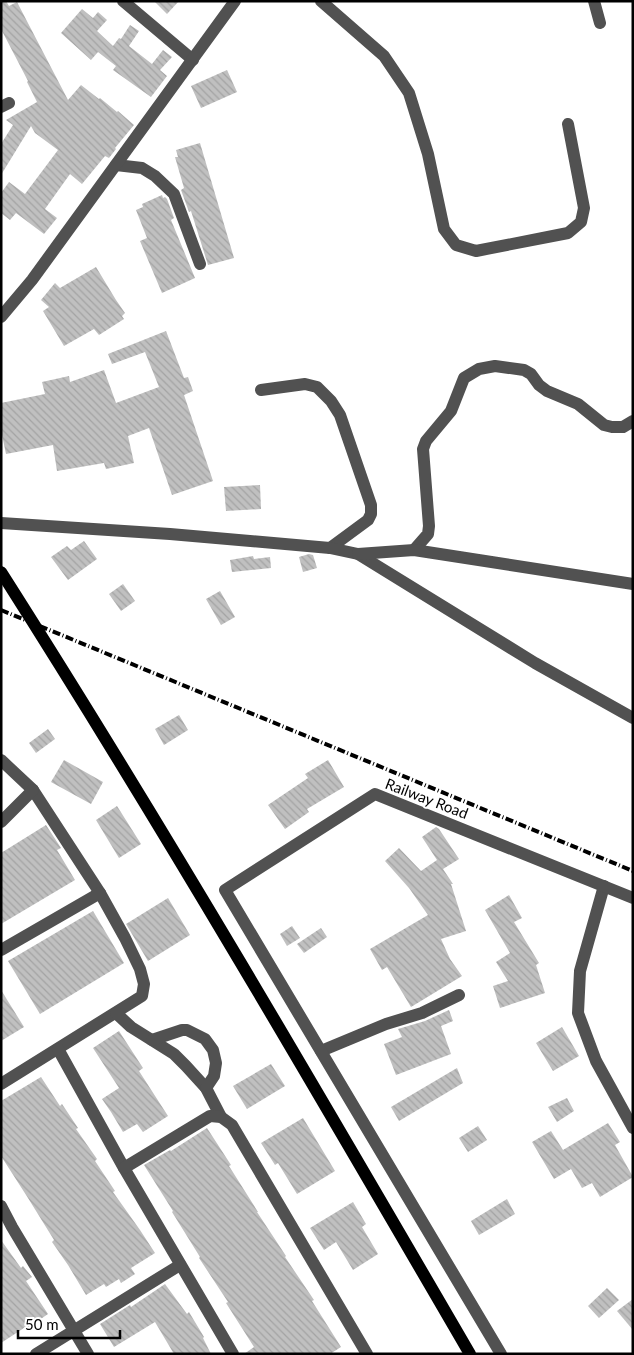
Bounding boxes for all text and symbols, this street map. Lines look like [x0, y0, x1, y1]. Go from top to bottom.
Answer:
street label: Railway Road [383, 774, 471, 822]
scale bar [18, 1308, 120, 1340]
text: 50 m [25, 1315, 59, 1333]

